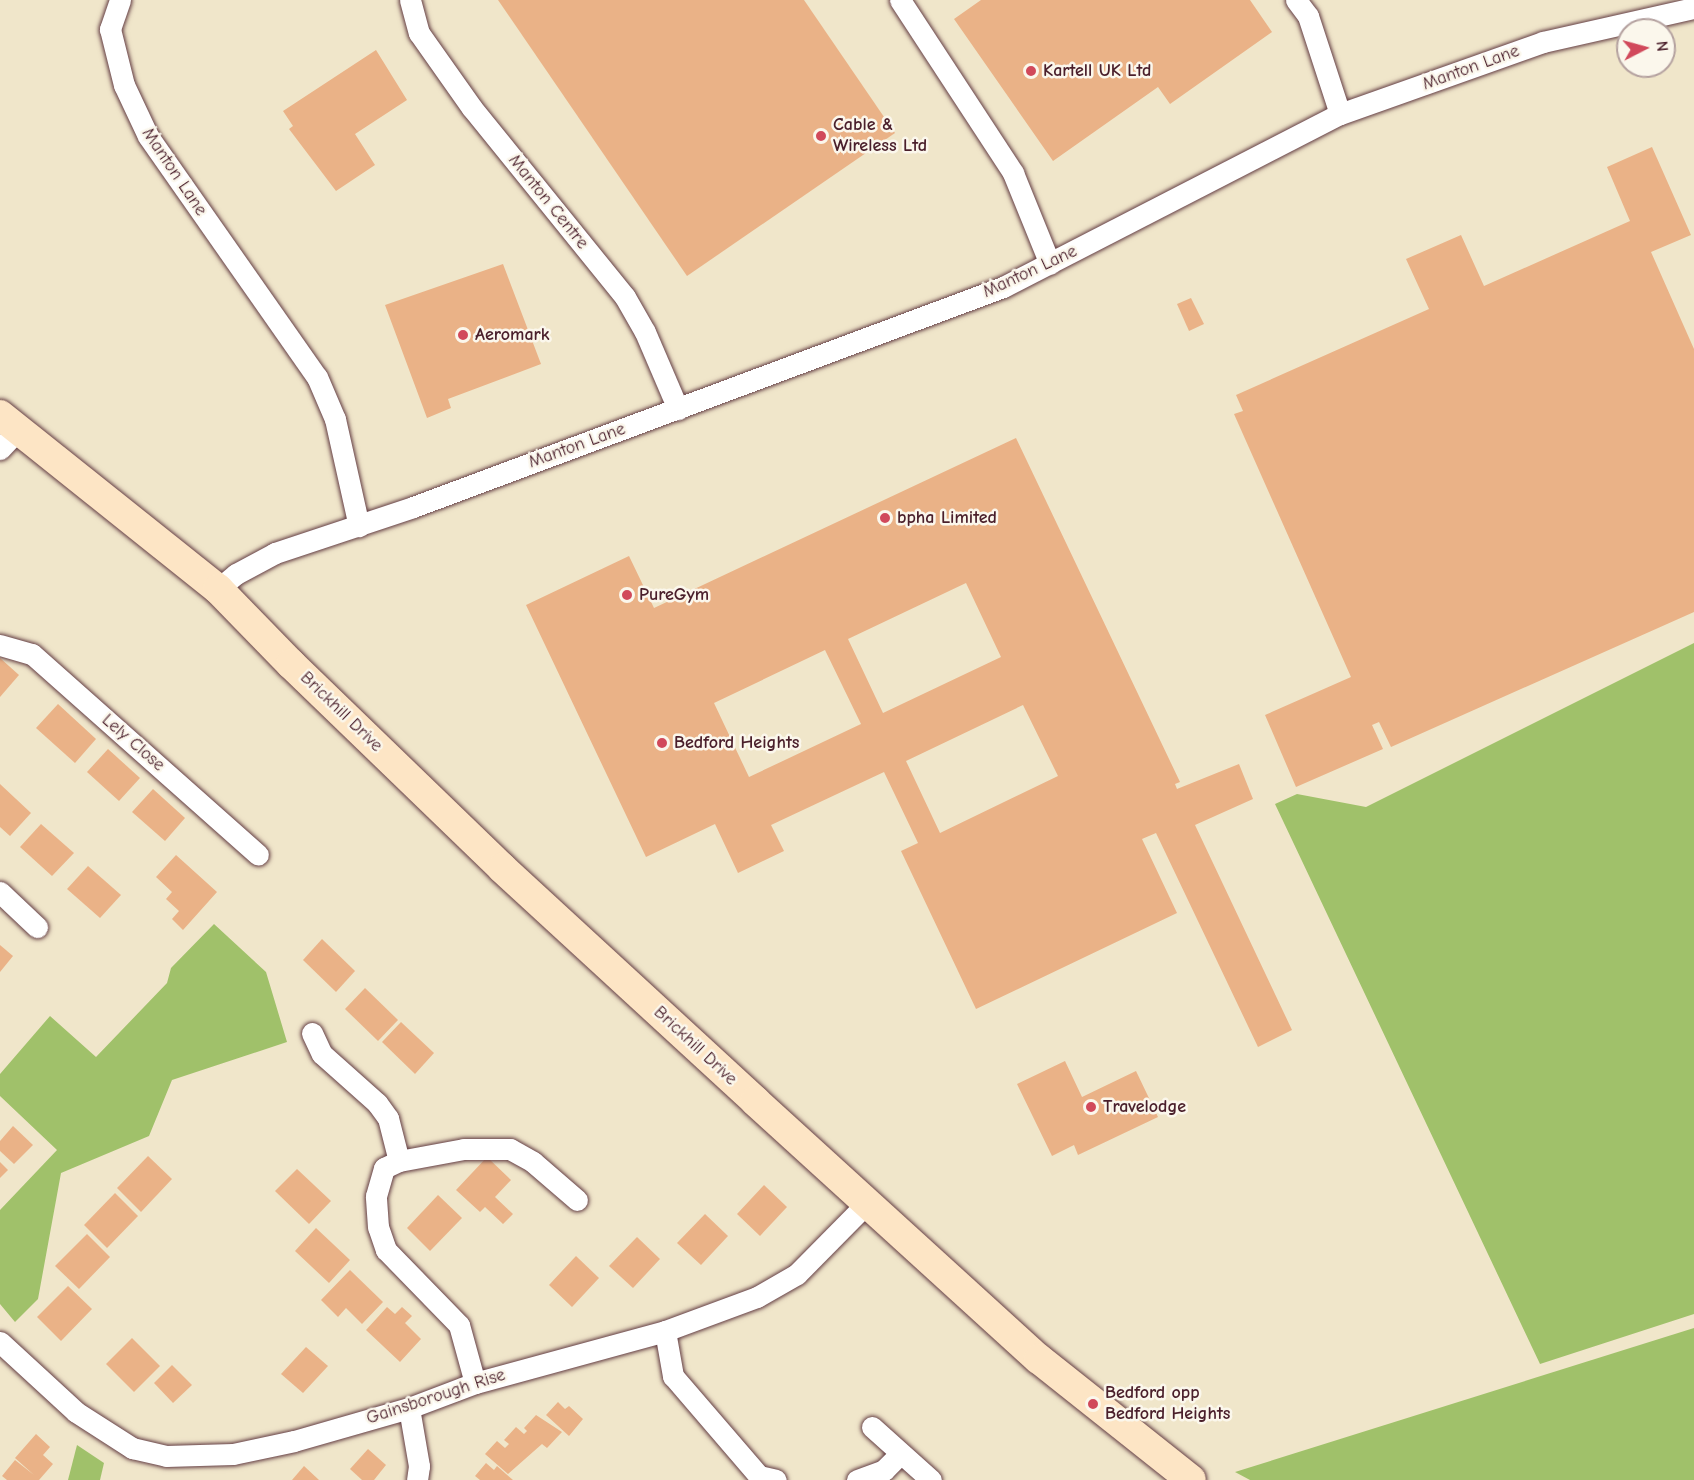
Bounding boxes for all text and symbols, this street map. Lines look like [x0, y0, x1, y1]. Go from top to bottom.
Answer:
north arrow [1616, 18, 1676, 78]
text: N [1652, 40, 1671, 52]
street label: Manton Lane [1420, 41, 1522, 95]
place label: Kartell UK Ltd [1043, 60, 1151, 82]
marker: Kartell UK Ltd [1024, 64, 1038, 78]
place label: Cable & Wireless Ltd [833, 115, 927, 158]
street label: Manton Lane [137, 124, 211, 220]
marker: Cable & Wireless Ltd [814, 129, 828, 143]
street label: Manton Centre [503, 150, 593, 254]
street label: Manton Lane [979, 241, 1081, 303]
place label: Aeromark [475, 324, 550, 346]
marker: Aeromark [456, 328, 470, 342]
street label: Manton Lane [526, 419, 628, 473]
place label: bpha Limited [897, 507, 997, 529]
marker: bpha Limited [878, 511, 892, 525]
place label: PureGym [639, 584, 709, 606]
marker: PureGym [620, 588, 634, 602]
street label: Brickhill Drive [295, 667, 387, 757]
street label: Lely Close [97, 710, 169, 776]
place label: Bedford Heights [674, 732, 799, 754]
marker: Bedford Heights [655, 736, 669, 750]
street label: Brickhill Drive [649, 1002, 741, 1090]
place label: Travelodge [1103, 1096, 1186, 1118]
marker: Travelodge [1084, 1100, 1098, 1114]
street label: Gainsborough Rise [364, 1364, 508, 1430]
place label: Bedford opp Bedford Heights [1105, 1383, 1230, 1426]
marker: Bedford opp Bedford Heights [1086, 1397, 1100, 1411]

